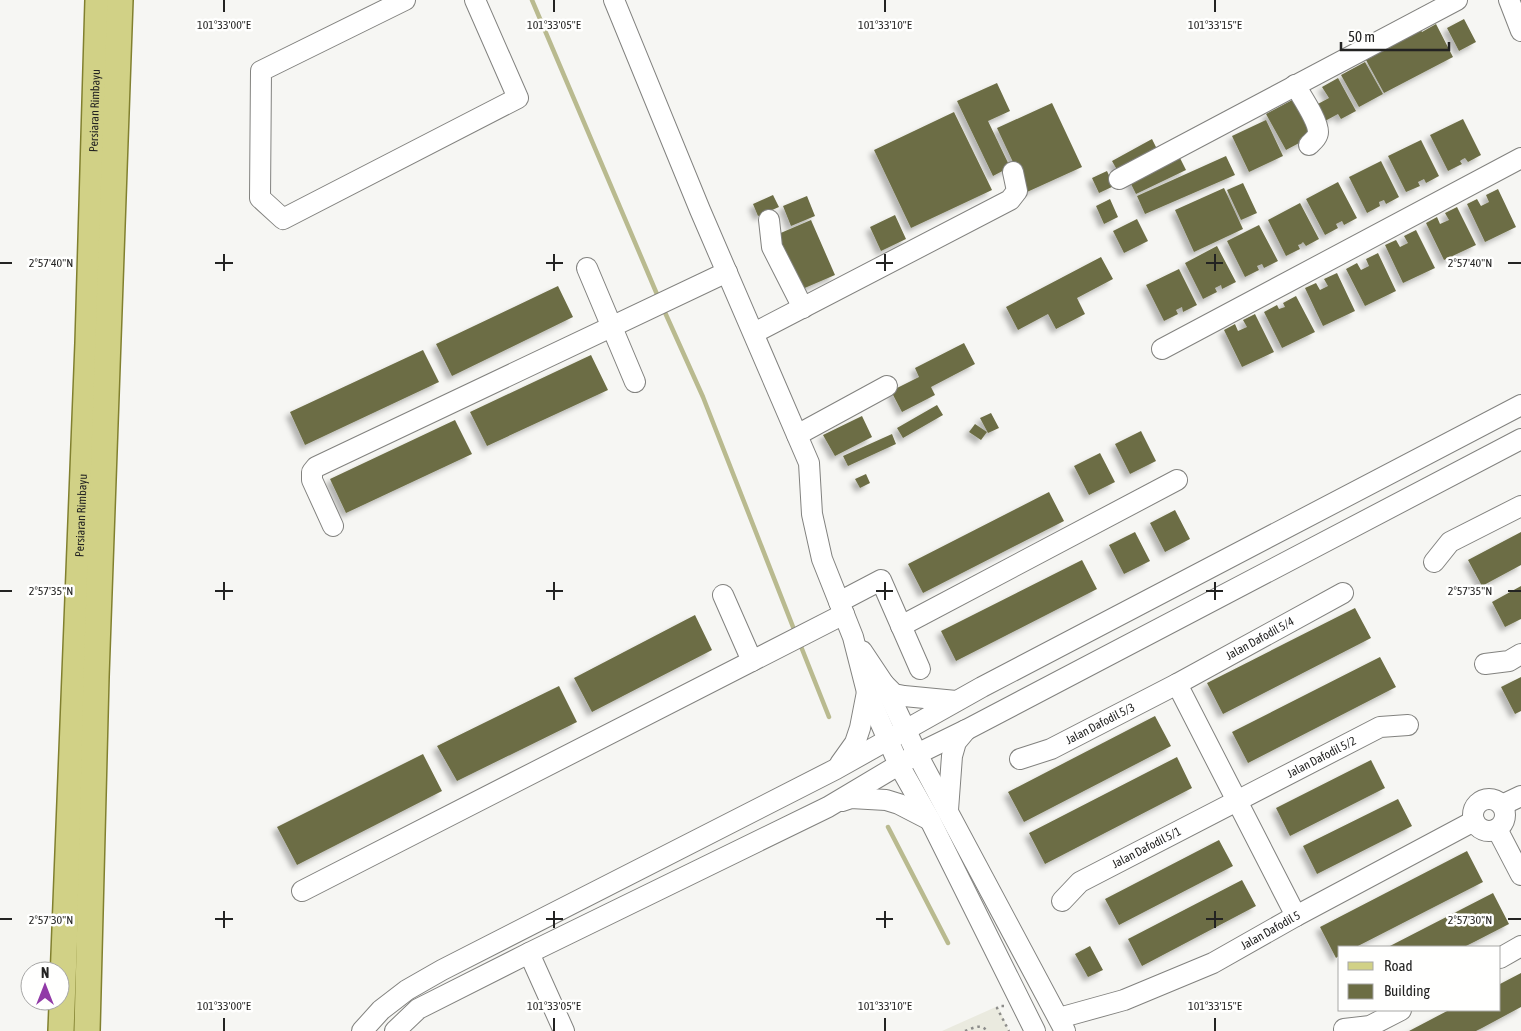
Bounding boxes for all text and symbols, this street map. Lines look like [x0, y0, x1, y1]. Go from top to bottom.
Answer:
text: 101°33'00"E [197, 18, 251, 32]
text: 101°33'05"E [527, 18, 581, 32]
text: 101°33'10"E [858, 18, 912, 32]
text: 101°33'15"E [1188, 18, 1242, 32]
scale bar [1341, 20, 1448, 52]
text: 50 m [1348, 28, 1375, 45]
street label: Persiaran Rimbayu [87, 69, 103, 152]
text: 2°57'40"N [29, 256, 73, 270]
text: 2°57'40"N [1448, 256, 1492, 270]
street label: Persiaran Rimbayu [73, 473, 90, 557]
text: 2°57'35"N [29, 584, 73, 598]
text: 2°57'35"N [1448, 584, 1492, 598]
street label: Jalan Dafodil 5/4 [1223, 614, 1297, 663]
street label: Jalan Dafodil 5/3 [1063, 700, 1137, 747]
street label: Jalan Dafodil 5/2 [1285, 734, 1358, 781]
street label: Jalan Dafodil 5/1 [1110, 824, 1184, 871]
street label: Jalan Dafodil 5 [1238, 908, 1303, 953]
text: 2°57'30"N [29, 913, 73, 927]
text: 2°57'30"N [1448, 913, 1492, 927]
legend [1338, 946, 1501, 1011]
text: Road [1384, 957, 1413, 974]
north arrow [20, 961, 70, 1011]
text: N [41, 965, 49, 981]
text: Building [1384, 982, 1430, 999]
text: 101°33'00"E [197, 999, 251, 1013]
text: 101°33'05"E [527, 999, 581, 1013]
text: 101°33'10"E [858, 999, 912, 1013]
text: 101°33'15"E [1188, 999, 1242, 1013]

